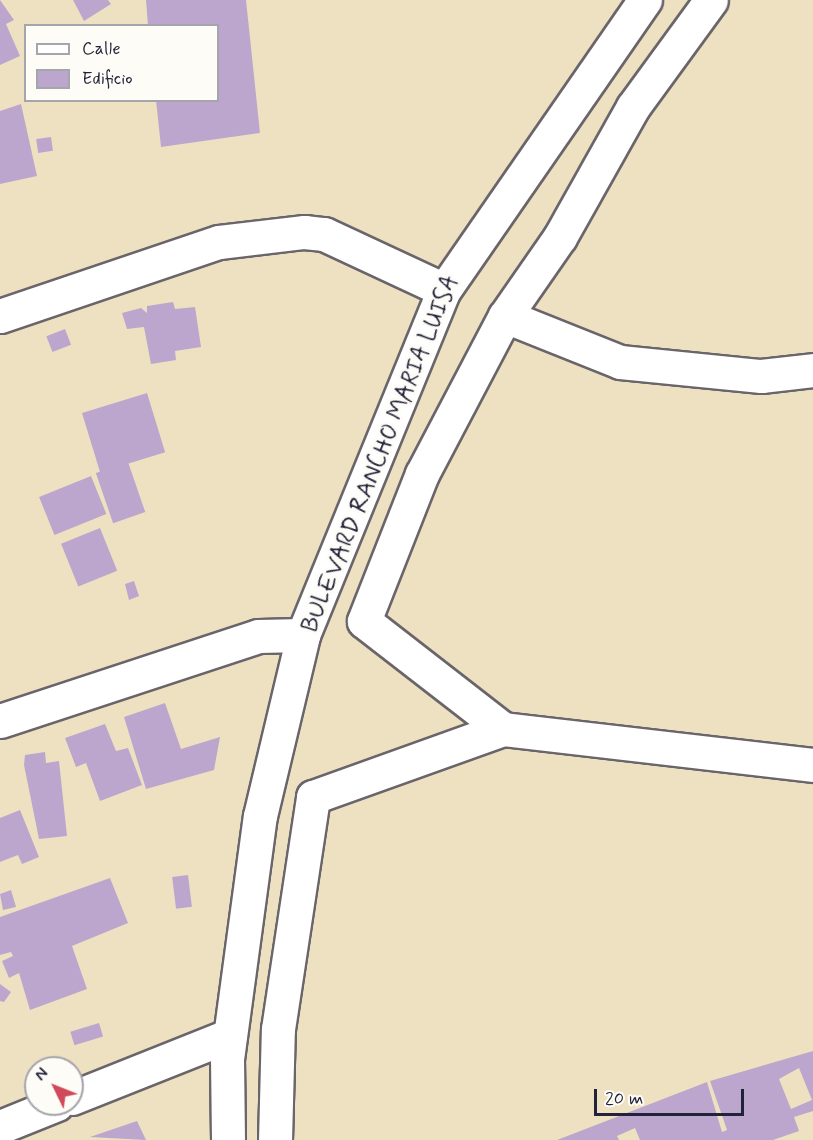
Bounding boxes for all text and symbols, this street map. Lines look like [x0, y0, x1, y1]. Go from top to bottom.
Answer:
legend [24, 24, 219, 102]
text: Calle [82, 37, 121, 61]
text: Edificio [82, 67, 133, 91]
street label: BULEVARD RANCHO MARIA LUISA [295, 269, 467, 639]
north arrow [24, 1056, 84, 1116]
text: N [31, 1064, 53, 1086]
scale bar [597, 1077, 747, 1115]
text: 20 m [605, 1087, 643, 1111]

